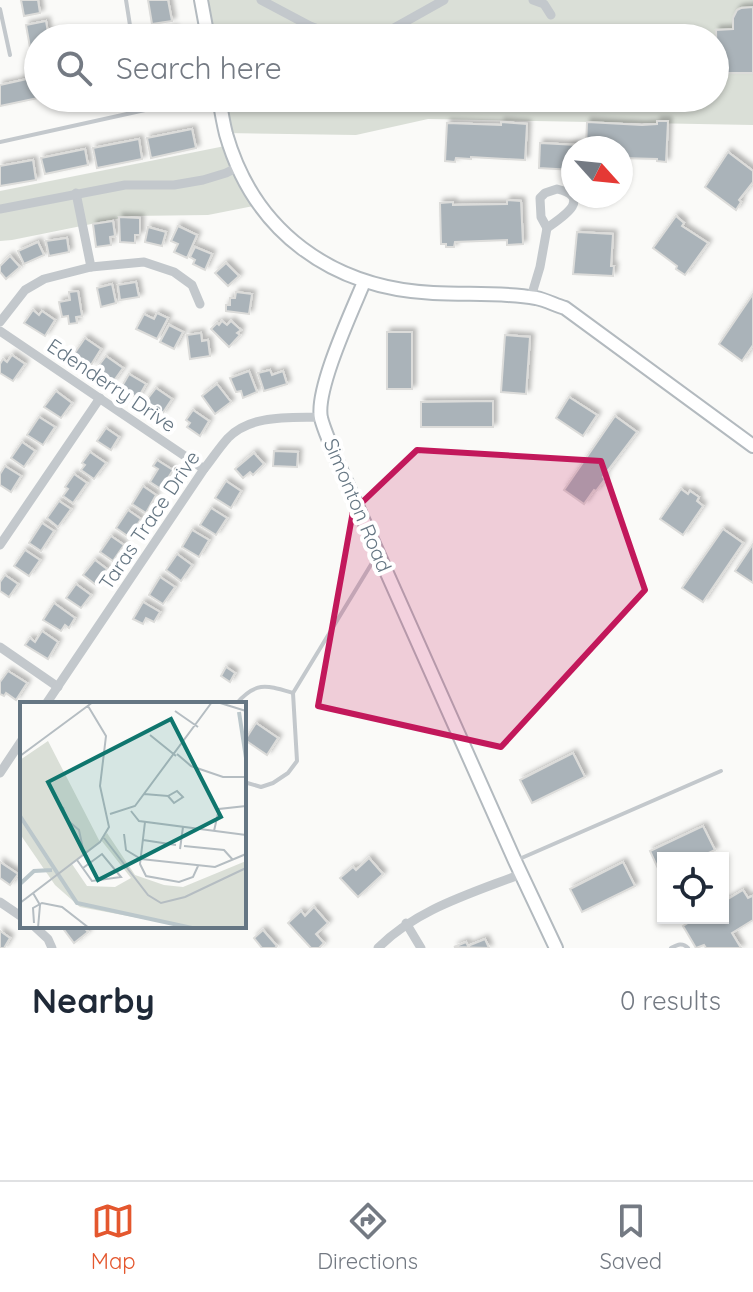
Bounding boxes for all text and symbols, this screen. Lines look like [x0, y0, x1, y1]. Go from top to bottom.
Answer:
search box [24, 24, 729, 112]
icon: search [52, 46, 96, 90]
text: Search here [116, 49, 282, 87]
north arrow [561, 136, 633, 208]
street label: Edenderry Drive [43, 333, 181, 437]
street label: Simonton Road [319, 434, 397, 576]
street label: Taras Trace Drive [93, 446, 205, 594]
inset map [20, 702, 246, 928]
map controls [657, 852, 729, 924]
button: locate [657, 852, 729, 924]
text: Nearby [32, 979, 155, 1022]
text: 0 results [620, 984, 721, 1017]
tab: Map [91, 1199, 136, 1275]
tab: Directions [317, 1199, 418, 1275]
tab: Saved [599, 1199, 662, 1275]

